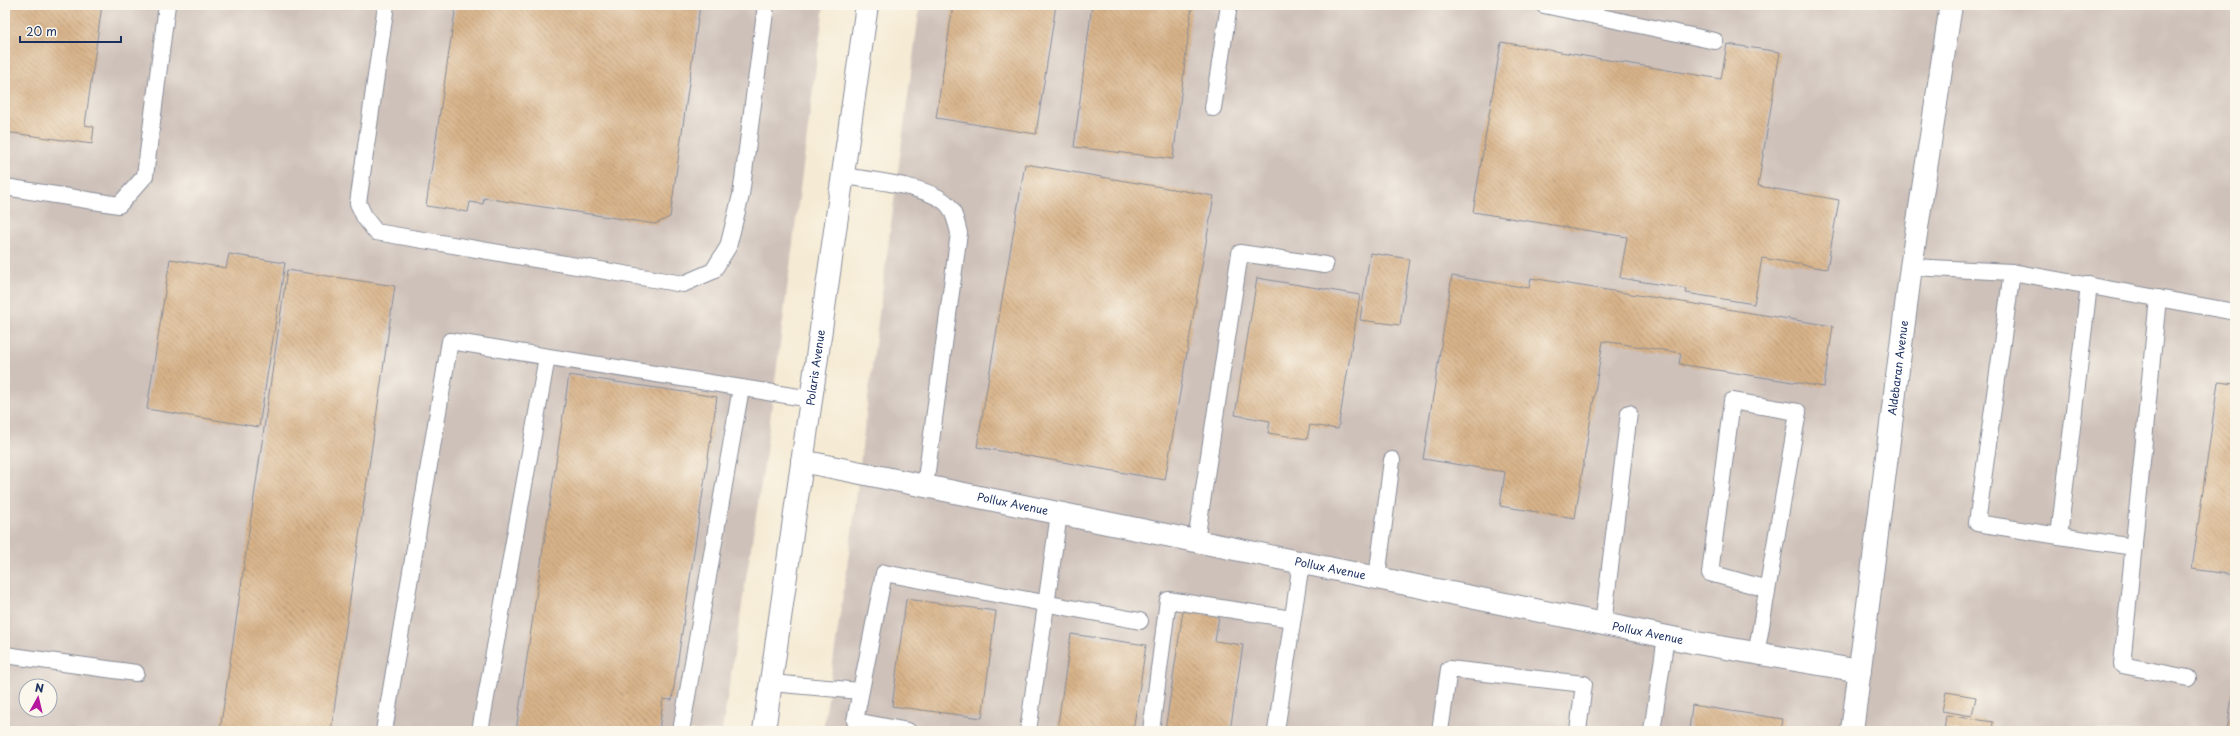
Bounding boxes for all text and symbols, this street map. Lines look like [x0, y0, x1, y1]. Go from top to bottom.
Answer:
scale bar [20, 18, 121, 44]
text: 20 m [26, 22, 57, 40]
street label: Aldebaran Avenue [1883, 319, 1912, 416]
street label: Polaris Avenue [801, 329, 829, 407]
street label: Pollux Avenue [976, 488, 1050, 519]
street label: Pollux Avenue [1293, 552, 1367, 583]
street label: Pollux Avenue [1611, 617, 1685, 648]
north arrow [18, 678, 58, 718]
text: N [34, 679, 45, 697]

